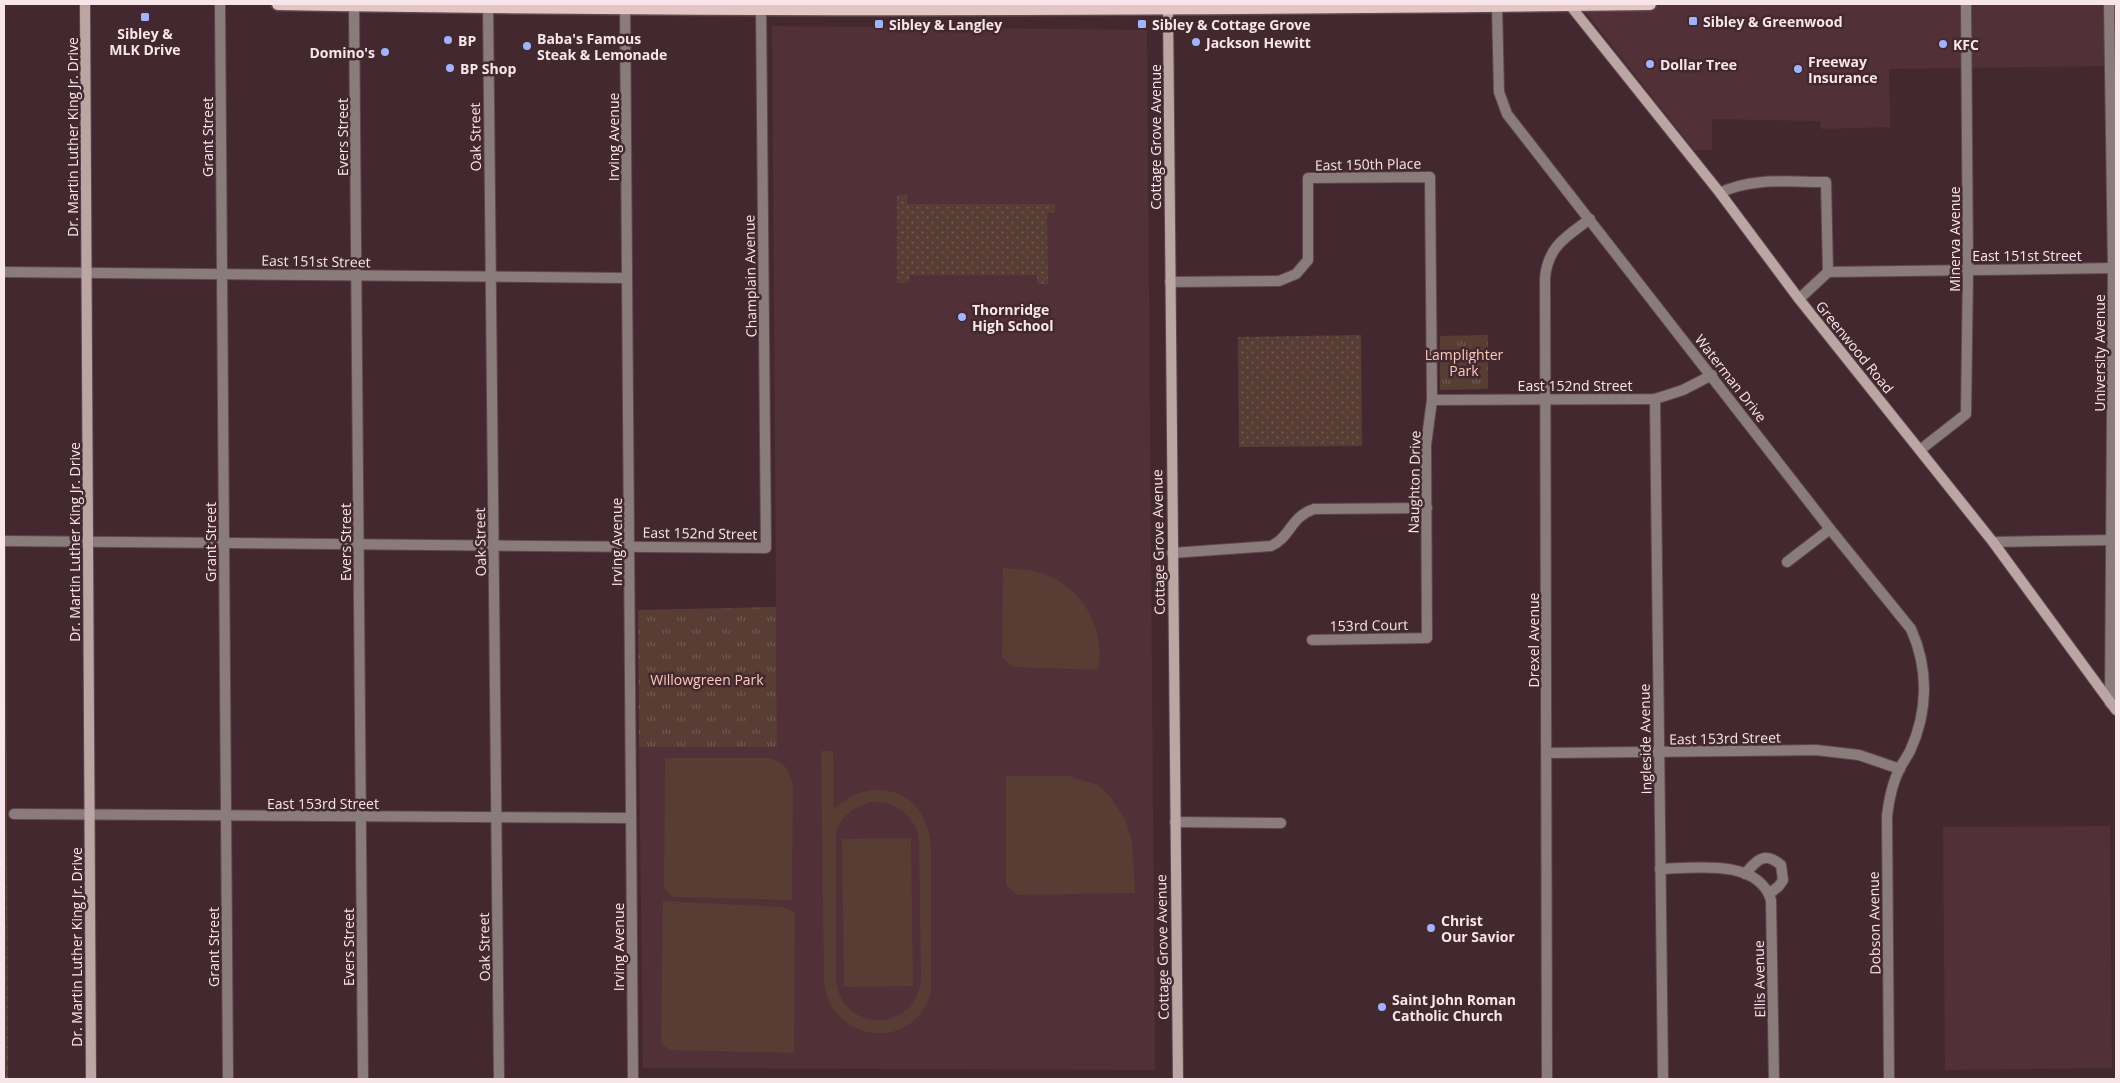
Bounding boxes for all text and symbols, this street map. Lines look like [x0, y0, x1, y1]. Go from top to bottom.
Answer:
marker: Sibley & MLK Drive [139, 11, 151, 23]
place label: Sibley & Greenwood [1703, 12, 1843, 31]
place label: Sibley & Langley [889, 15, 1002, 34]
place label: Sibley & Cottage Grove [1152, 15, 1311, 34]
marker: Sibley & Greenwood [1687, 15, 1699, 27]
marker: Sibley & Langley [873, 18, 885, 30]
marker: Sibley & Cottage Grove [1136, 18, 1148, 30]
place label: Sibley & MLK Drive [109, 24, 181, 59]
place label: Baba's Famous Steak & Lemonade [537, 29, 667, 64]
place label: BP [458, 31, 476, 50]
place label: Jackson Hewitt [1204, 33, 1311, 52]
marker: BP [442, 34, 454, 46]
place label: KFC [1953, 35, 1979, 54]
marker: Jackson Hewitt [1190, 36, 1202, 48]
street label: Dr. Martin Luther King Jr. Drive [63, 37, 82, 237]
marker: KFC [1937, 38, 1949, 50]
marker: Baba's Famous Steak & Lemonade [521, 40, 533, 52]
place label: Domino's [309, 43, 375, 62]
marker: Domino's [379, 46, 391, 58]
place label: Freeway Insurance [1808, 52, 1877, 87]
place label: Dollar Tree [1660, 55, 1737, 74]
marker: Dollar Tree [1644, 58, 1656, 70]
place label: BP Shop [460, 59, 516, 78]
marker: BP Shop [444, 62, 456, 74]
marker: Freeway Insurance [1792, 63, 1804, 75]
street label: Cottage Grove Avenue [1146, 64, 1165, 210]
street label: Irving Avenue [604, 93, 623, 181]
street label: Grant Street [198, 97, 217, 177]
street label: Evers Street [333, 98, 352, 176]
street label: Oak Street [465, 102, 485, 172]
street label: East 150th Place [1315, 154, 1421, 174]
street label: Minerva Avenue [1945, 186, 1964, 292]
street label: Champlain Avenue [739, 214, 761, 337]
street label: East 151st Street [1972, 246, 2082, 265]
street label: East 151st Street [261, 251, 371, 271]
street label: University Avenue [2090, 294, 2109, 412]
street label: Greenwood Road [1812, 297, 1898, 397]
place label: Thornridge High School [972, 300, 1053, 335]
marker: Thornridge High School [956, 311, 968, 323]
street label: Waterman Drive [1691, 330, 1771, 426]
park label: Lamplighter Park [1425, 345, 1503, 380]
street label: East 152nd Street [1518, 376, 1632, 395]
street label: Naughton Drive [1404, 430, 1424, 534]
street label: Dr. Martin Luther King Jr. Drive [65, 442, 84, 642]
street label: Cottage Grove Avenue [1147, 469, 1169, 615]
street label: Irving Avenue [607, 498, 626, 586]
street label: Grant Street [201, 502, 220, 582]
street label: Evers Street [336, 503, 355, 581]
street label: Oak Street [470, 507, 490, 577]
street label: East 152nd Street [642, 522, 758, 544]
street label: Drexel Avenue [1524, 592, 1543, 687]
street label: 153rd Court [1330, 615, 1408, 635]
park label: Willowgreen Park [650, 670, 764, 689]
street label: Ingleside Avenue [1635, 683, 1655, 794]
street label: East 153rd Street [1669, 728, 1781, 748]
street label: East 153rd Street [267, 794, 379, 813]
street label: Dr. Martin Luther King Jr. Drive [67, 847, 86, 1047]
street label: Dobson Avenue [1864, 871, 1884, 975]
street label: Cottage Grove Avenue [1151, 874, 1173, 1020]
street label: Irving Avenue [609, 903, 628, 991]
street label: Grant Street [204, 907, 223, 987]
street label: Evers Street [339, 908, 358, 986]
place label: Christ Our Savior [1441, 911, 1515, 946]
street label: Oak Street [474, 912, 494, 982]
marker: Christ Our Savior [1425, 922, 1437, 934]
street label: Ellis Avenue [1749, 940, 1769, 1018]
place label: Saint John Roman Catholic Church [1392, 990, 1516, 1025]
marker: Saint John Roman Catholic Church [1376, 1001, 1388, 1013]

